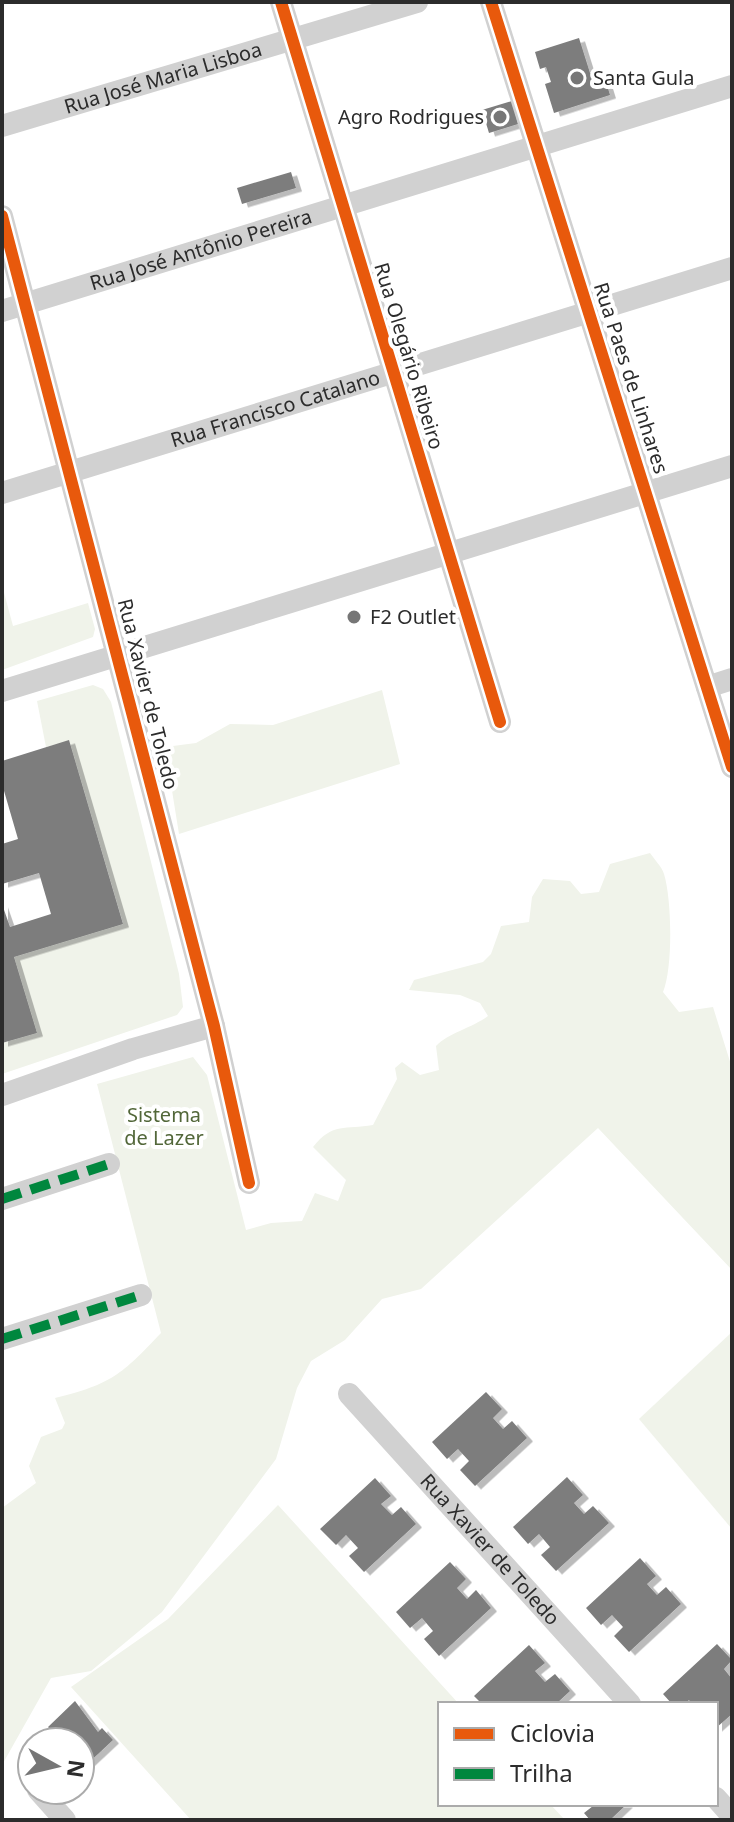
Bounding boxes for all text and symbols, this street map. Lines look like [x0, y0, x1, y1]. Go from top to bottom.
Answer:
street label: Rua José Maria Lisboa [61, 35, 265, 120]
place label: Santa Gula [593, 64, 695, 91]
marker: Santa Gula [568, 69, 586, 87]
place label: Agro Rodrigues [338, 103, 484, 130]
marker: Agro Rodrigues [491, 108, 509, 126]
street label: Rua José Antônio Pereira [86, 202, 315, 296]
street label: Rua Olegário Ribeiro [368, 259, 451, 452]
street label: Rua Paes de Linhares [588, 279, 675, 477]
street label: Rua Francisco Catalano [167, 363, 383, 453]
street label: Rua Xavier de Toledo [112, 596, 185, 792]
place label: F2 Outlet [370, 603, 456, 630]
marker: F2 Outlet [345, 608, 363, 626]
park label: Sistema de Lazer [124, 1101, 204, 1151]
street label: Rua Xavier de Toledo [415, 1468, 566, 1631]
legend [438, 1702, 718, 1806]
text: Ciclovia [510, 1716, 595, 1749]
north arrow [16, 1726, 96, 1806]
text: Trilha [510, 1756, 573, 1789]
text: N [61, 1758, 93, 1780]

